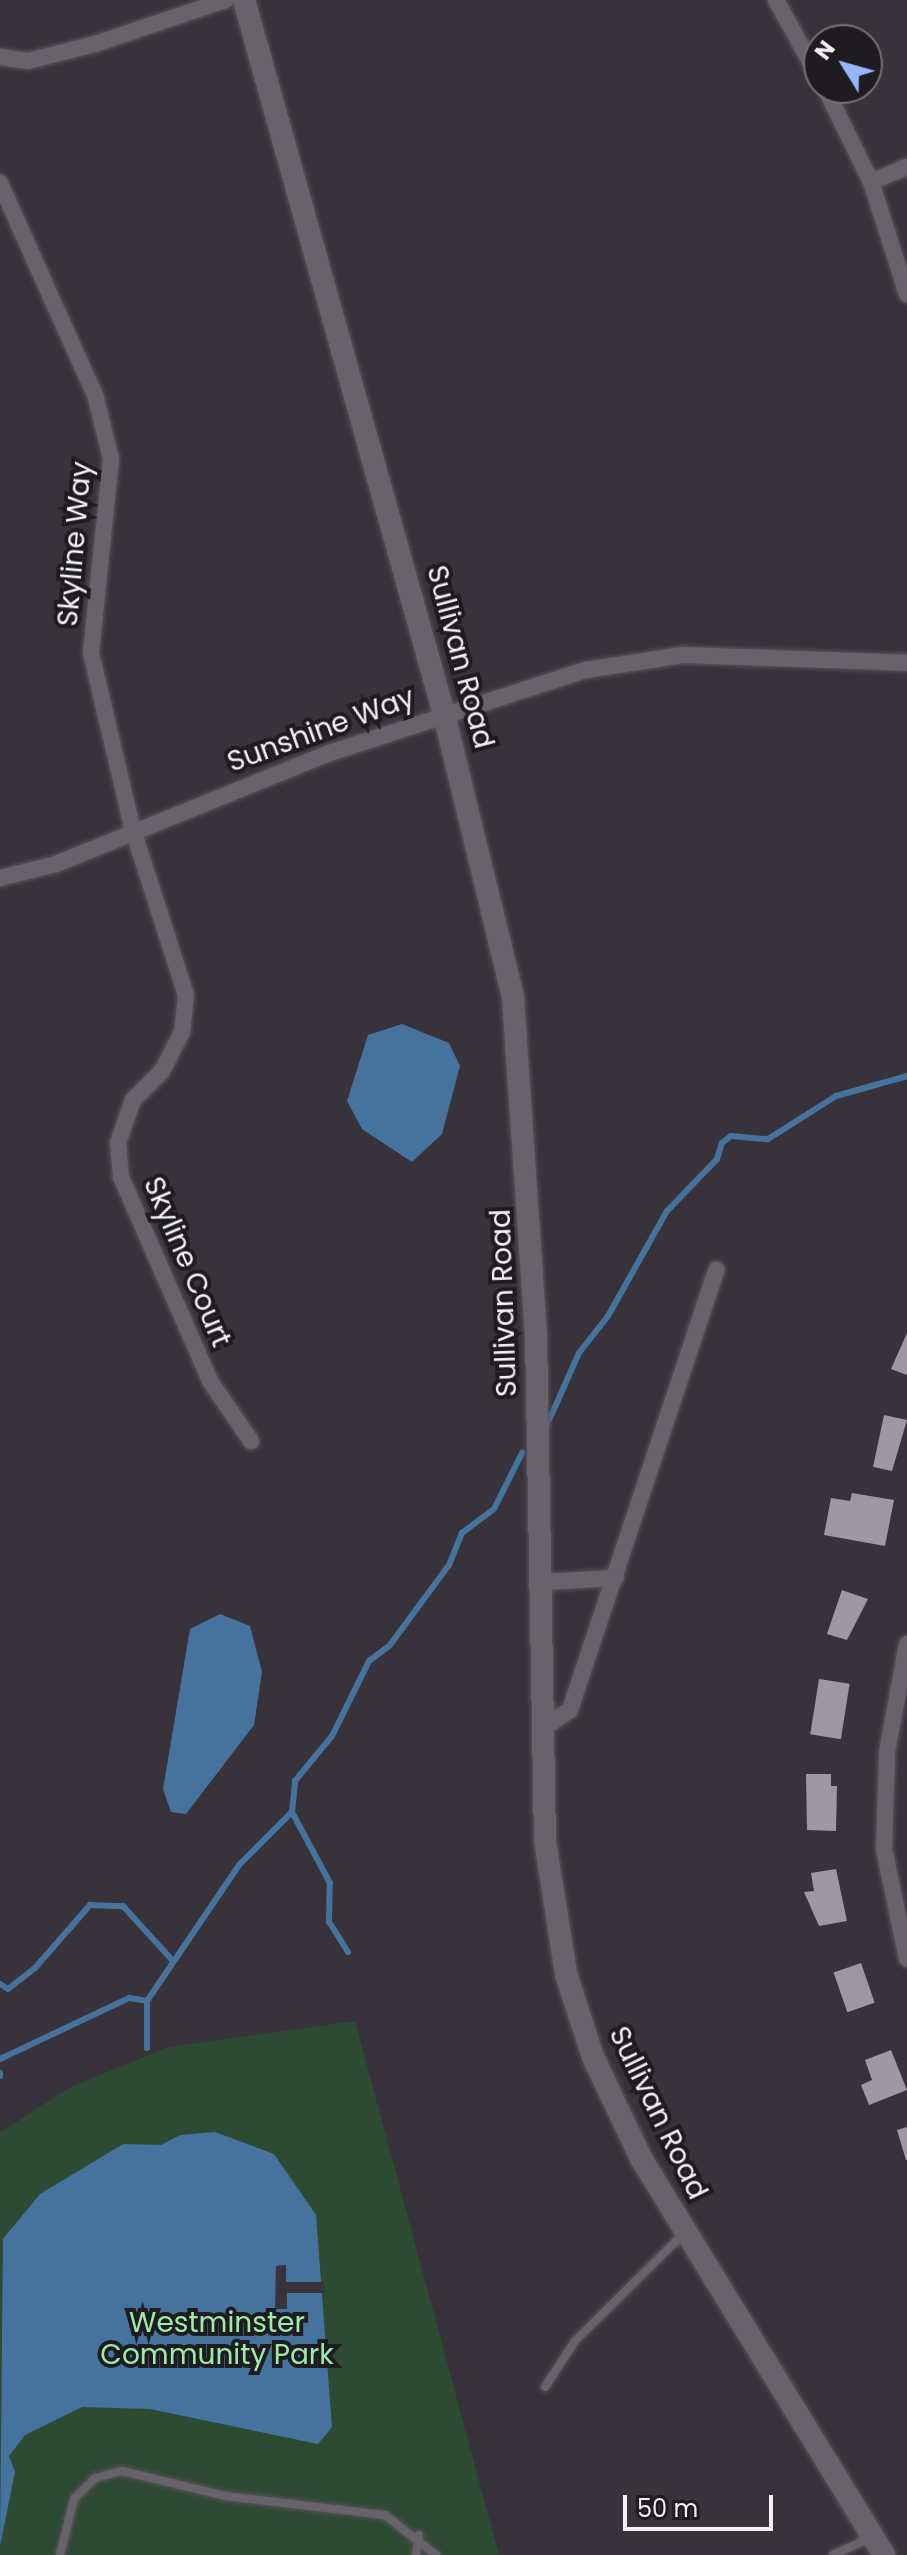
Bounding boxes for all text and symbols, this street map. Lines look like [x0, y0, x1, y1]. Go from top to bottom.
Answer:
north arrow [803, 24, 883, 104]
text: N [808, 35, 842, 66]
street label: Skyline Way [51, 460, 99, 628]
street label: Sullivan Road [419, 562, 501, 752]
street label: Sunshine Way [223, 681, 419, 779]
street label: Skyline Court [136, 1172, 238, 1352]
street label: Sullivan Road [484, 1209, 524, 1397]
street label: Sullivan Road [602, 2021, 714, 2205]
park label: Westminster Community Park [100, 2306, 334, 2372]
scale bar [627, 2479, 777, 2529]
text: 50 m [637, 2492, 698, 2525]

